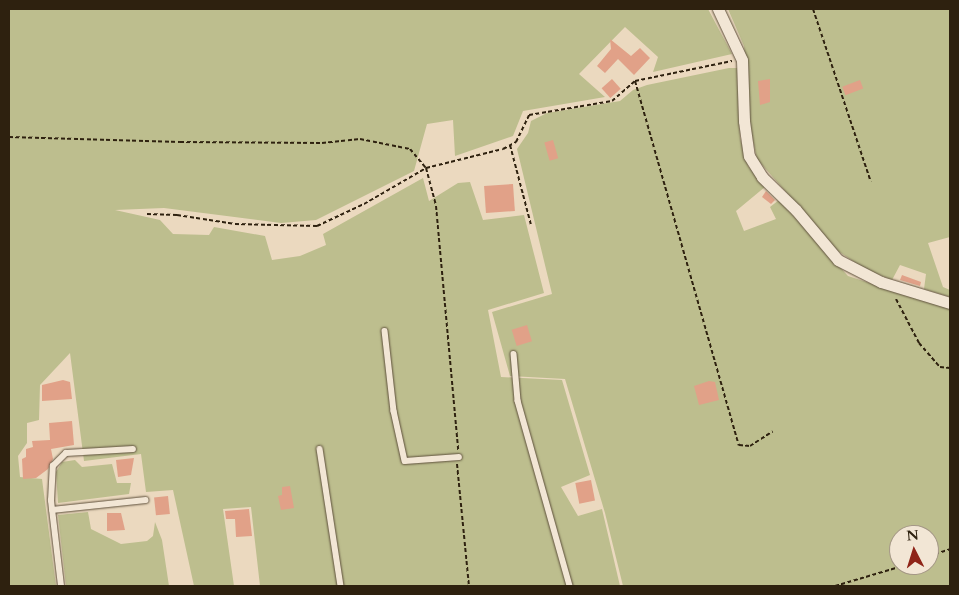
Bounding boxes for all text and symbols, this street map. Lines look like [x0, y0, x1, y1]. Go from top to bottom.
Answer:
north arrow [889, 525, 939, 575]
text: N [906, 526, 920, 546]

